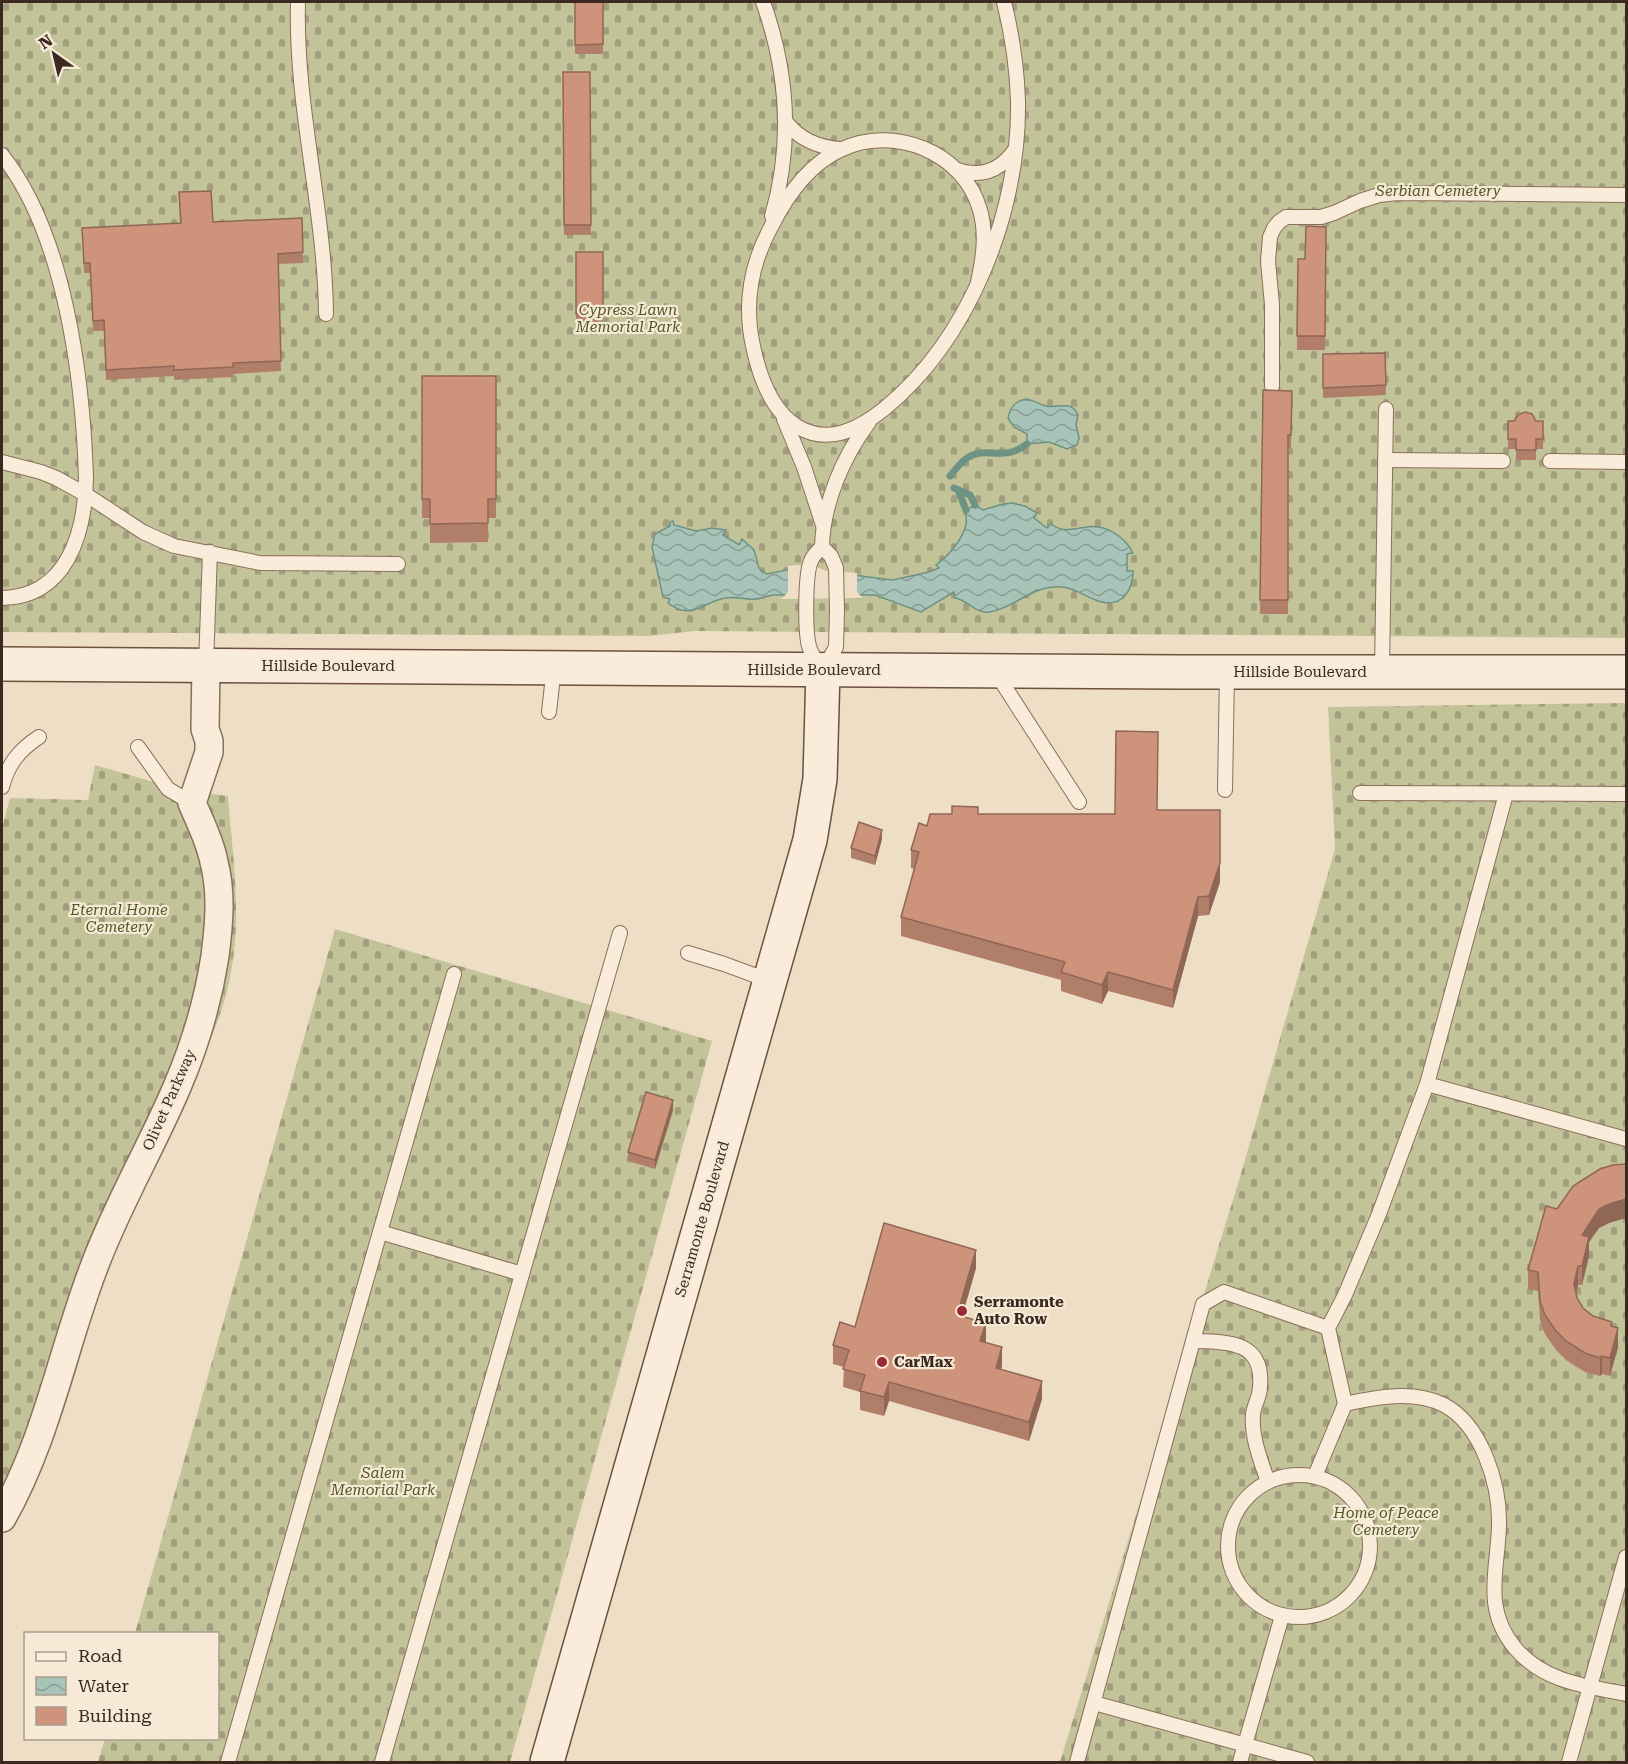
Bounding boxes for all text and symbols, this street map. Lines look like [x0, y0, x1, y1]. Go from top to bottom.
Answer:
north arrow [24, 24, 84, 84]
text: N [35, 31, 56, 53]
park label: Serbian Cemetery [1375, 182, 1501, 200]
park label: Cypress Lawn Memorial Park [575, 301, 681, 336]
street label: Hillside Boulevard [261, 657, 395, 675]
street label: Hillside Boulevard [747, 661, 881, 679]
street label: Hillside Boulevard [1233, 663, 1367, 681]
park label: Eternal Home Cemetery [69, 901, 168, 936]
street label: Olivet Parkway [139, 1046, 199, 1153]
street label: Serramonte Boulevard [671, 1138, 733, 1299]
place label: Serramonte Auto Row [974, 1293, 1064, 1328]
marker: Serramonte Auto Row [955, 1304, 969, 1318]
place label: CarMax [894, 1353, 953, 1371]
marker: CarMax [875, 1355, 889, 1369]
park label: Salem Memorial Park [330, 1464, 436, 1499]
park label: Home of Peace Cemetery [1332, 1504, 1439, 1539]
legend [24, 1632, 219, 1740]
text: Road [78, 1645, 123, 1666]
text: Water [78, 1675, 129, 1696]
text: Building [78, 1705, 152, 1726]

